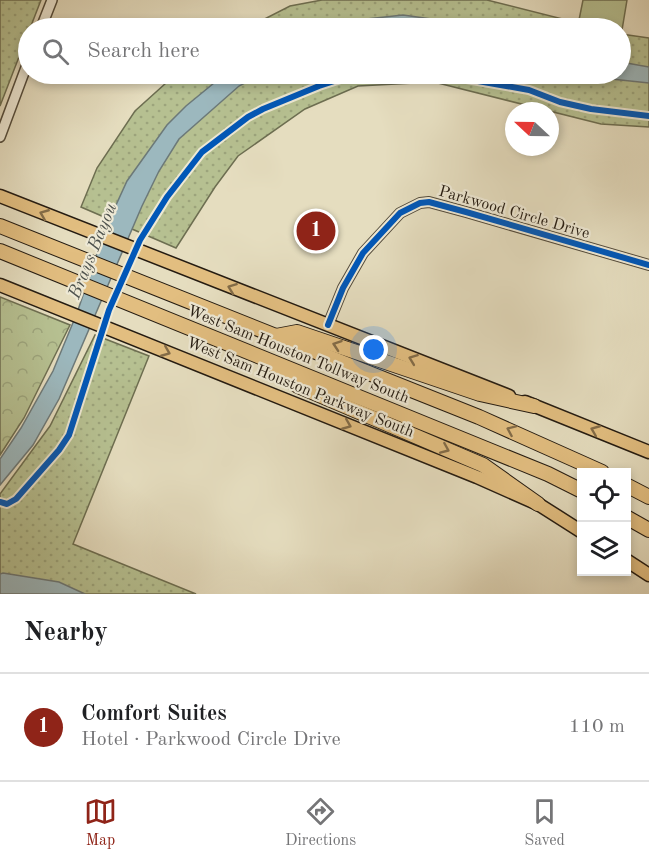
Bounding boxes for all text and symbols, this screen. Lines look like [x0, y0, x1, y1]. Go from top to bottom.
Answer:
search box [18, 18, 631, 84]
icon: search [39, 35, 72, 68]
text: Search here [87, 40, 200, 62]
north arrow [505, 102, 559, 156]
street label: Parkwood Circle Drive [437, 184, 591, 242]
water label: Brays Bayou [65, 201, 120, 302]
pin: 1 [296, 208, 336, 254]
one-way arrow [40, 209, 51, 221]
one-way arrow [227, 283, 238, 295]
street label: West Sam Houston Tollway South [185, 303, 411, 407]
street label: West Sam Houston Parkway South [184, 335, 416, 441]
your location [359, 335, 388, 364]
one-way arrow [332, 340, 343, 353]
one-way arrow [160, 345, 171, 357]
one-way arrow [408, 354, 419, 366]
one-way arrow [341, 418, 352, 430]
one-way arrow [590, 424, 601, 437]
one-way arrow [506, 425, 517, 437]
one-way arrow [438, 442, 449, 454]
map controls [577, 468, 631, 576]
button: locate [577, 468, 631, 522]
button: layers [577, 522, 631, 576]
text: Nearby [24, 620, 108, 646]
text: Comfort Suites [81, 703, 227, 725]
text: 1 [38, 717, 49, 737]
text: 110 m [569, 717, 625, 737]
text: Hotel · Parkwood Circle Drive [81, 730, 341, 750]
tab: Map [84, 795, 117, 851]
tab: Directions [285, 795, 356, 851]
tab: Saved [524, 795, 565, 851]

